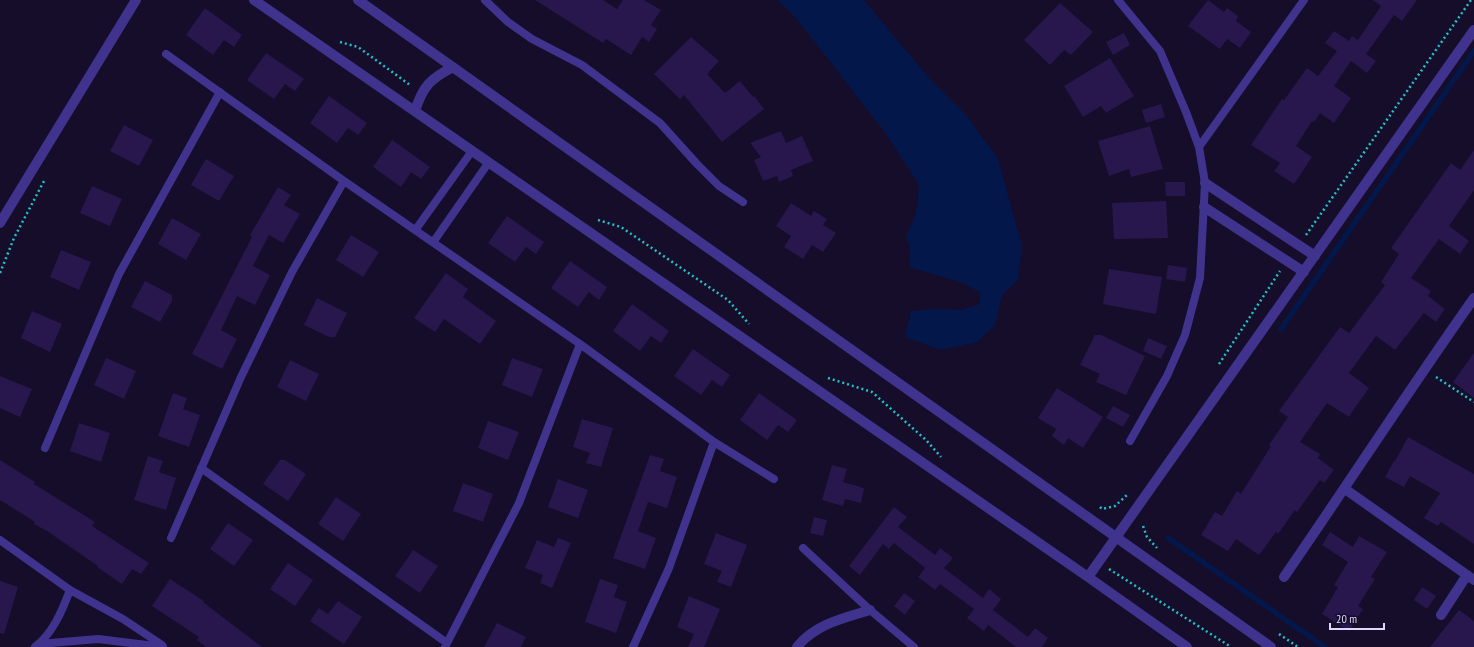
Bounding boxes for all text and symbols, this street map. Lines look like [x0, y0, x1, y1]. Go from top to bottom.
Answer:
scale bar [1330, 605, 1384, 631]
text: 20 m [1336, 611, 1357, 626]

